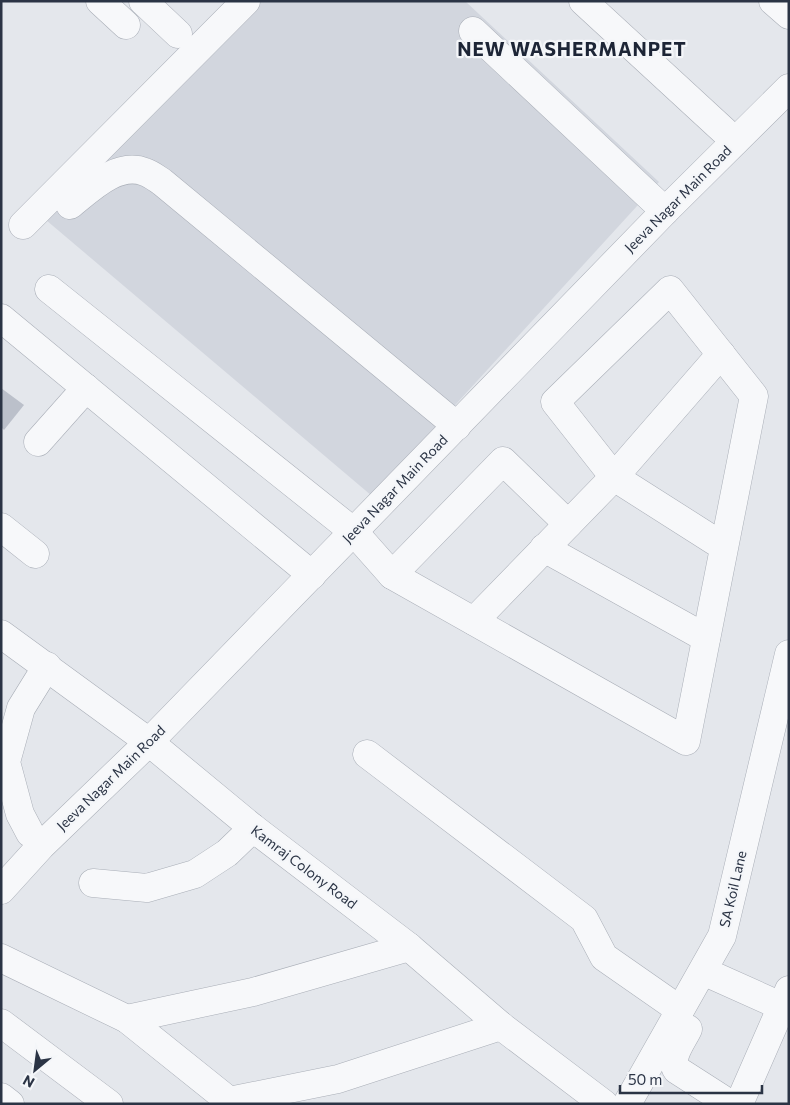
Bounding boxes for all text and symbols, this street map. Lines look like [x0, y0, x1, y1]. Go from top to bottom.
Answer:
district label: NEW WASHERMANPET [457, 37, 687, 60]
street label: Jeeva Nagar Main Road [621, 142, 735, 256]
street label: Jeeva Nagar Main Road [338, 431, 451, 546]
street label: Jeeva Nagar Main Road [53, 721, 168, 834]
street label: Kamraj Colony Road [248, 821, 361, 912]
street label: SA Koil Lane [715, 849, 750, 929]
north arrow [10, 1045, 60, 1095]
scale bar [620, 1062, 762, 1094]
text: 50 m [628, 1070, 662, 1088]
text: N [20, 1072, 37, 1092]

